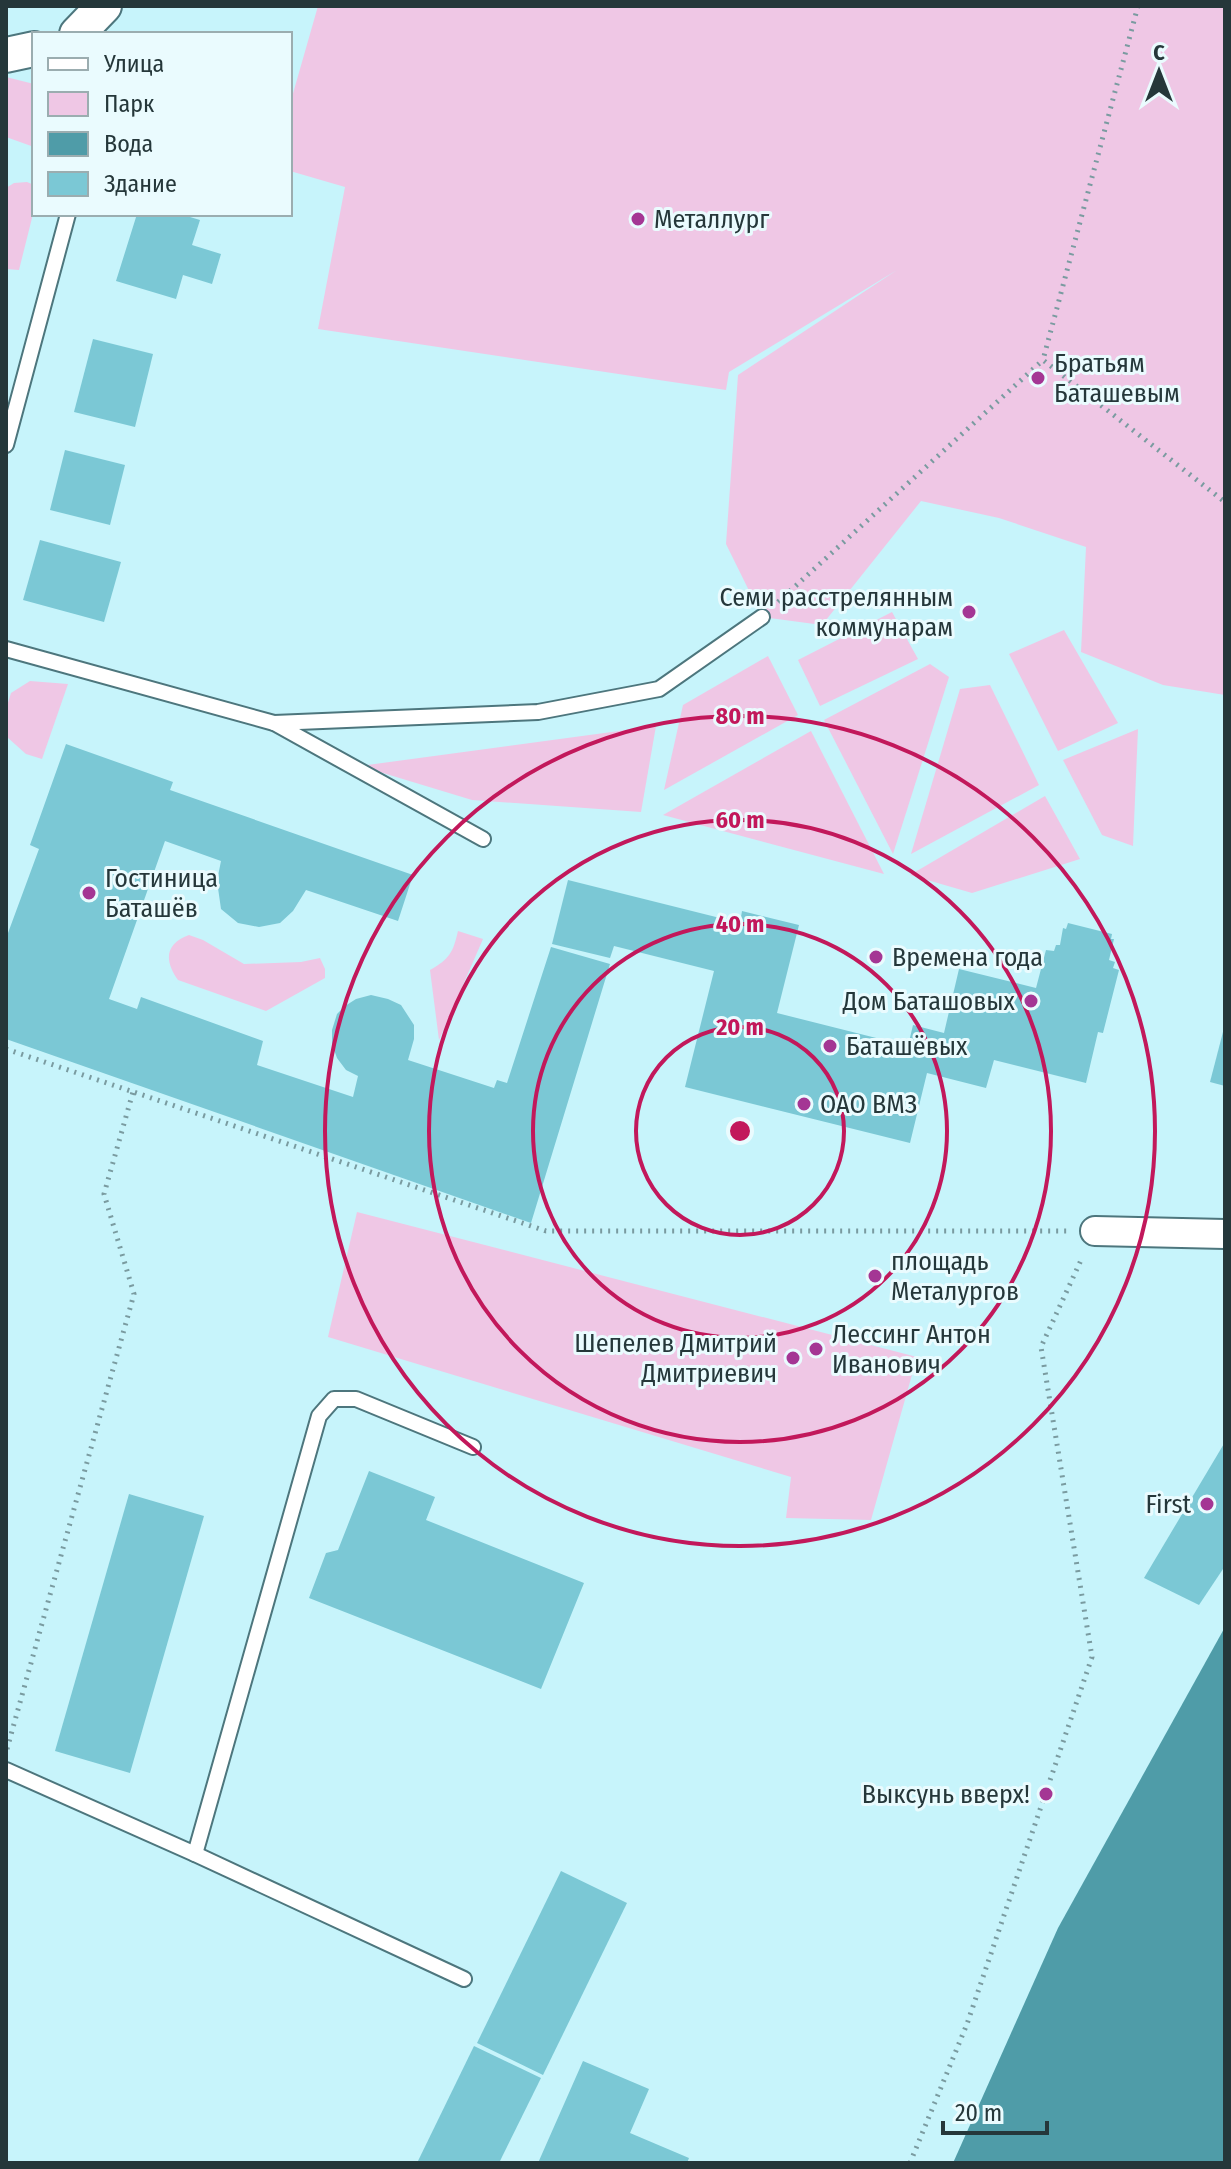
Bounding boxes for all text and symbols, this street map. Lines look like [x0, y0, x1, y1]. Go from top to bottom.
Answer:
legend [32, 32, 292, 216]
north arrow [1119, 32, 1199, 112]
text: С [1153, 39, 1165, 66]
text: Улица [103, 50, 164, 78]
text: Парк [104, 90, 155, 118]
text: Вода [104, 130, 153, 158]
text: Здание [104, 170, 177, 198]
place label: Металлург [654, 204, 769, 235]
marker: Металлург [629, 210, 647, 228]
place label: Братьям Баташевым [1054, 348, 1180, 409]
marker: Братьям Баташевым [1029, 369, 1047, 387]
place label: Семи расстрелянным коммунарам [719, 582, 953, 643]
marker: Семи расстрелянным коммунарам [960, 603, 978, 621]
text: 80 m [715, 702, 765, 730]
text: 60 m [716, 806, 764, 834]
place label: Гостиница Баташёв [105, 863, 218, 924]
marker: Гостиница Баташёв [80, 884, 98, 902]
text: 40 m [716, 910, 764, 938]
place label: Времена года [892, 942, 1043, 973]
marker: Времена года [867, 948, 885, 966]
place label: Дом Баташовых [842, 986, 1016, 1017]
marker: Дом Баташовых [1022, 992, 1040, 1010]
text: 20 m [715, 1013, 764, 1041]
place label: Баташёвых [846, 1031, 968, 1062]
marker: Баташёвых [821, 1037, 839, 1055]
place label: ОАО ВМЗ [820, 1089, 917, 1120]
marker: ОАО ВМЗ [795, 1095, 813, 1113]
centre of rings [726, 1117, 754, 1145]
place label: площадь Металургов [891, 1246, 1019, 1307]
marker: площадь Металургов [866, 1267, 884, 1285]
place label: Лессинг Антон Иванович [832, 1319, 991, 1380]
place label: Шепелев Дмитрий Дмитриевич [574, 1328, 777, 1389]
marker: Лессинг Антон Иванович [807, 1340, 825, 1358]
marker: Шепелев Дмитрий Дмитриевич [784, 1349, 802, 1367]
place label: First [1146, 1489, 1191, 1520]
marker: First [1198, 1495, 1216, 1513]
place label: Выксунь вверх! [862, 1779, 1030, 1810]
marker: Выксунь вверх! [1037, 1785, 1055, 1803]
scale bar [943, 2085, 1047, 2135]
text: 20 m [955, 2099, 1002, 2127]

